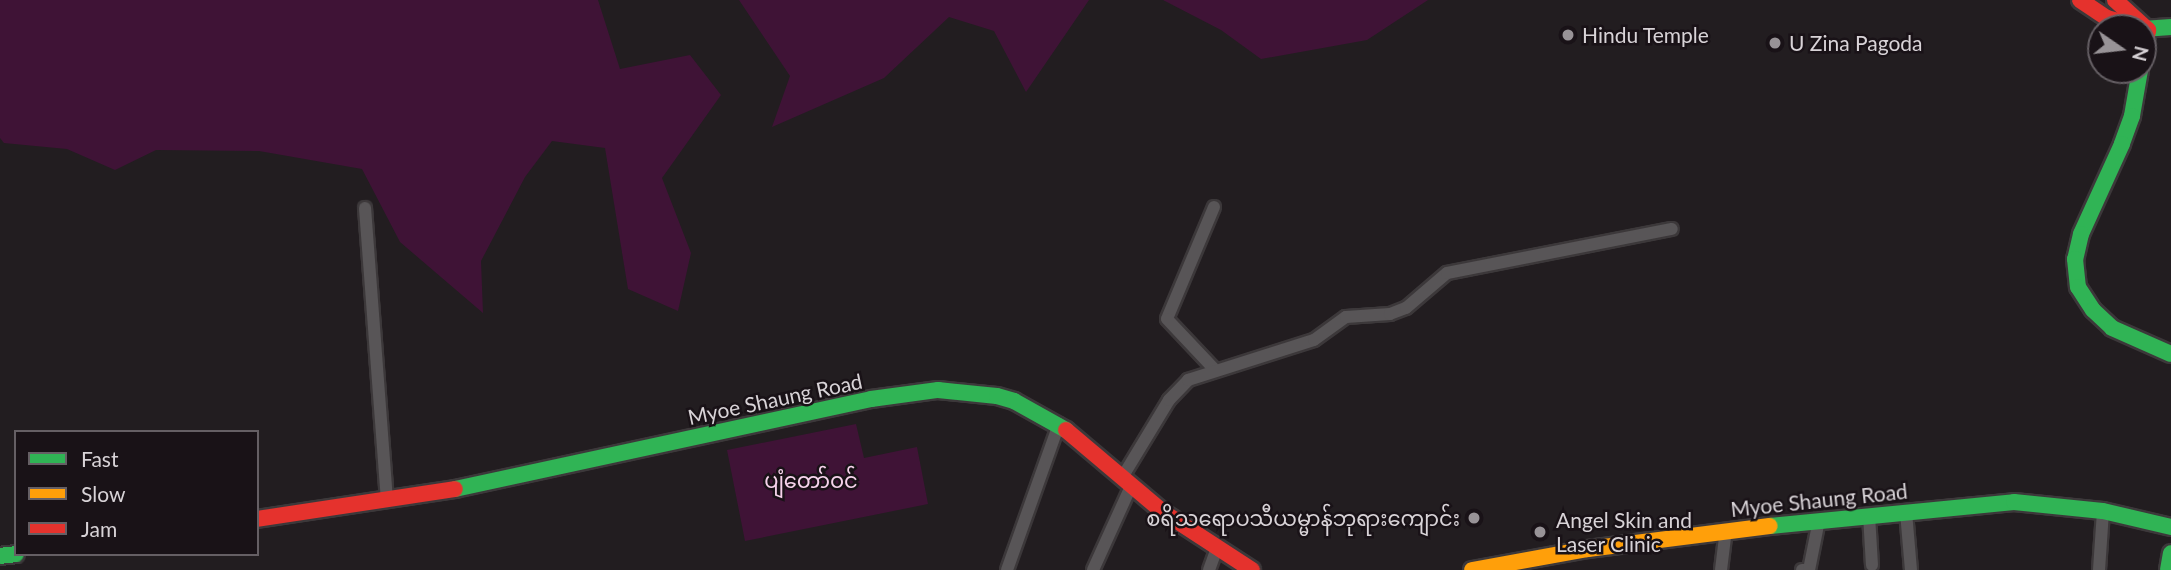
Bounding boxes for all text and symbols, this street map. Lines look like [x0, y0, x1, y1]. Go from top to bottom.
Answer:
north arrow [2087, 14, 2157, 84]
place label: Hindu Temple [1582, 22, 1709, 48]
marker: Hindu Temple [1560, 27, 1576, 43]
place label: U Zina Pagoda [1789, 30, 1923, 56]
marker: U Zina Pagoda [1767, 35, 1783, 51]
text: N [2128, 44, 2154, 64]
street label: Myoe Shaung Road [685, 368, 865, 430]
legend [14, 430, 259, 556]
text: Fast [81, 446, 118, 471]
park label: ပျံတော်ဝင် [764, 467, 858, 493]
street label: Myoe Shaung Road [1729, 478, 1909, 522]
text: Slow [81, 481, 125, 506]
place label: စရိသရောပသီယမ္မာန်ဘုရားကျောင်း [1146, 505, 1460, 531]
place label: Angel Skin and Laser Clinic [1556, 507, 1692, 557]
marker: စရိသရောပသီယမ္မာန်ဘုရားကျောင်း [1466, 510, 1482, 526]
text: Jam [81, 516, 117, 541]
marker: Angel Skin and Laser Clinic [1530, 522, 1550, 542]

